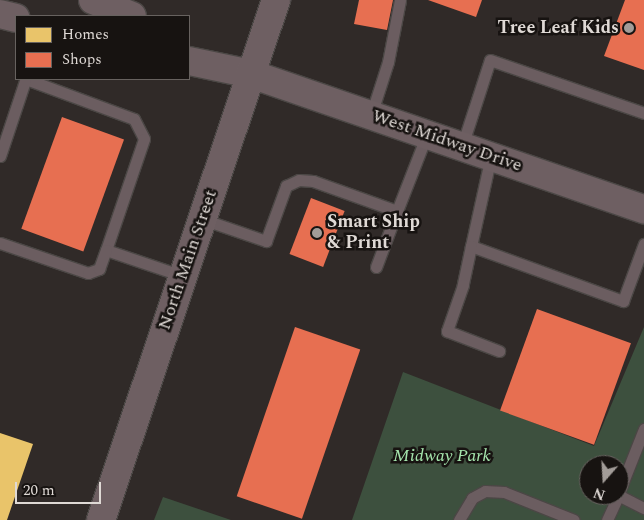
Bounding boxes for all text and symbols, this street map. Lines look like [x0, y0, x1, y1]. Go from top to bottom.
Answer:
legend [15, 15, 190, 80]
place label: Tree Leaf Kids [497, 17, 619, 39]
marker: Tree Leaf Kids [623, 22, 635, 34]
text: Homes [62, 23, 109, 46]
text: Shops [62, 48, 102, 71]
street label: West Midway Drive [369, 105, 525, 177]
street label: North Main Street [154, 187, 222, 333]
place label: Smart Ship & Print [327, 212, 420, 254]
marker: Smart Ship & Print [311, 227, 323, 239]
park label: Midway Park [393, 445, 491, 467]
north arrow [579, 455, 629, 505]
scale bar [18, 472, 104, 504]
text: 20 m [23, 479, 55, 502]
text: N [590, 482, 608, 505]

